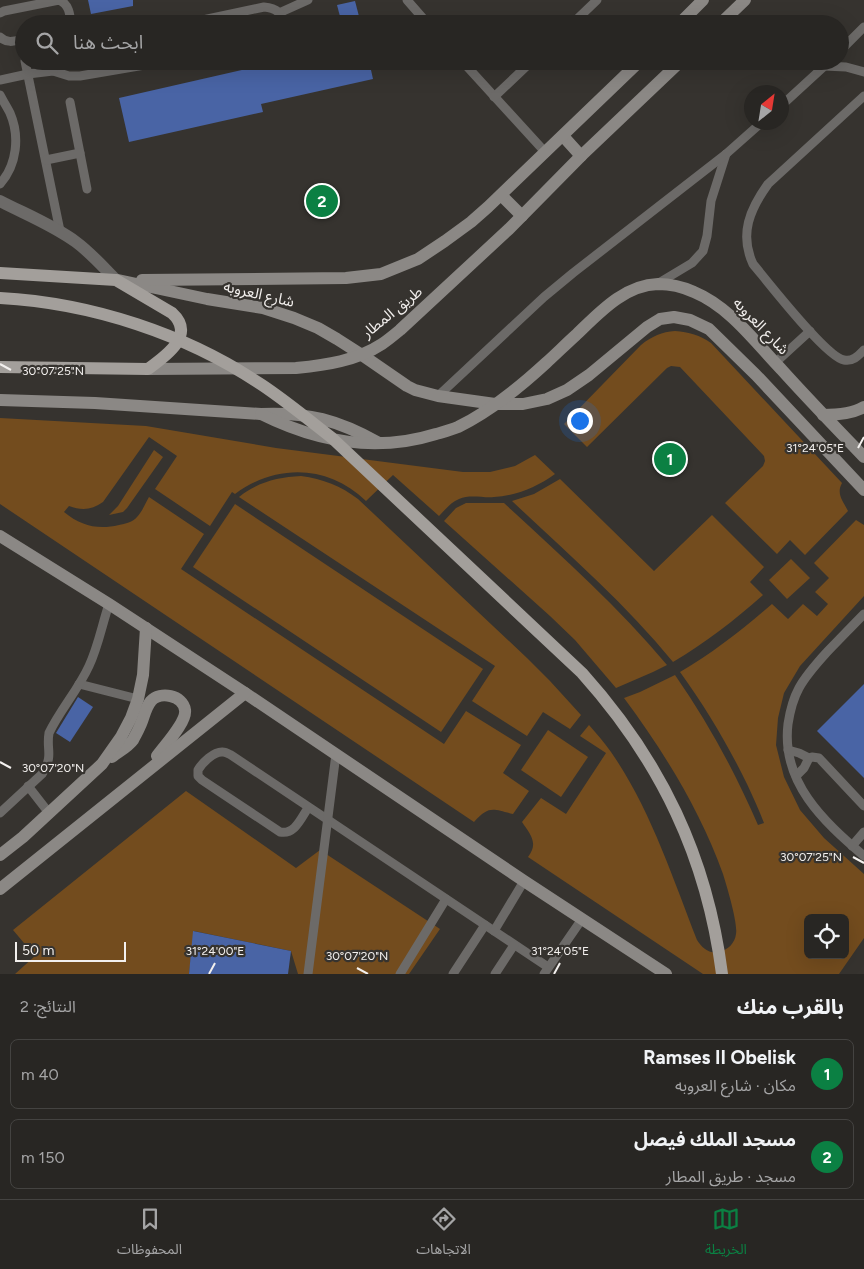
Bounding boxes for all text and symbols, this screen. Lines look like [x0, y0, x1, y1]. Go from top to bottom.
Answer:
search box [15, 15, 849, 70]
icon: search [33, 29, 61, 57]
text: ابحث هنا [73, 31, 143, 54]
north arrow [744, 85, 789, 130]
pin: 2 [306, 182, 338, 220]
street label: شارع العروبه [221, 277, 296, 314]
street label: طريق المطار [357, 282, 427, 343]
street label: شارع العروبه [727, 294, 793, 360]
text: 30°07'25"N [22, 364, 84, 378]
your location [567, 408, 593, 434]
pin: 1 [654, 440, 686, 478]
text: 31°24'05"E [786, 441, 844, 455]
text: 30°07'20"N [22, 761, 84, 775]
text: 30°07'25"N [780, 850, 842, 864]
map controls [804, 914, 849, 959]
button: locate [804, 914, 849, 959]
scale bar [15, 939, 126, 962]
text: 50 m [22, 942, 54, 959]
text: 31°24'00"E [186, 944, 244, 958]
text: 31°24'05"E [531, 944, 589, 958]
text: 30°07'20"N [326, 949, 388, 963]
text: بالقرب منك [737, 994, 844, 1019]
text: النتائج: 2 [20, 997, 76, 1016]
text: Ramses II Obelisk [643, 1046, 796, 1069]
text: 40 m [21, 1065, 59, 1084]
text: 1 [824, 1065, 830, 1084]
text: مكان · شارع العروبه [675, 1076, 796, 1095]
text: مسجد الملك فيصل [634, 1128, 796, 1151]
text: 150 m [21, 1148, 65, 1167]
text: 2 [822, 1148, 832, 1167]
text: مسجد · طريق المطار [666, 1167, 796, 1186]
tab: المحفوظات [117, 1205, 182, 1264]
tab: الاتجاهات [416, 1205, 471, 1264]
tab: الخريطة [705, 1205, 747, 1264]

